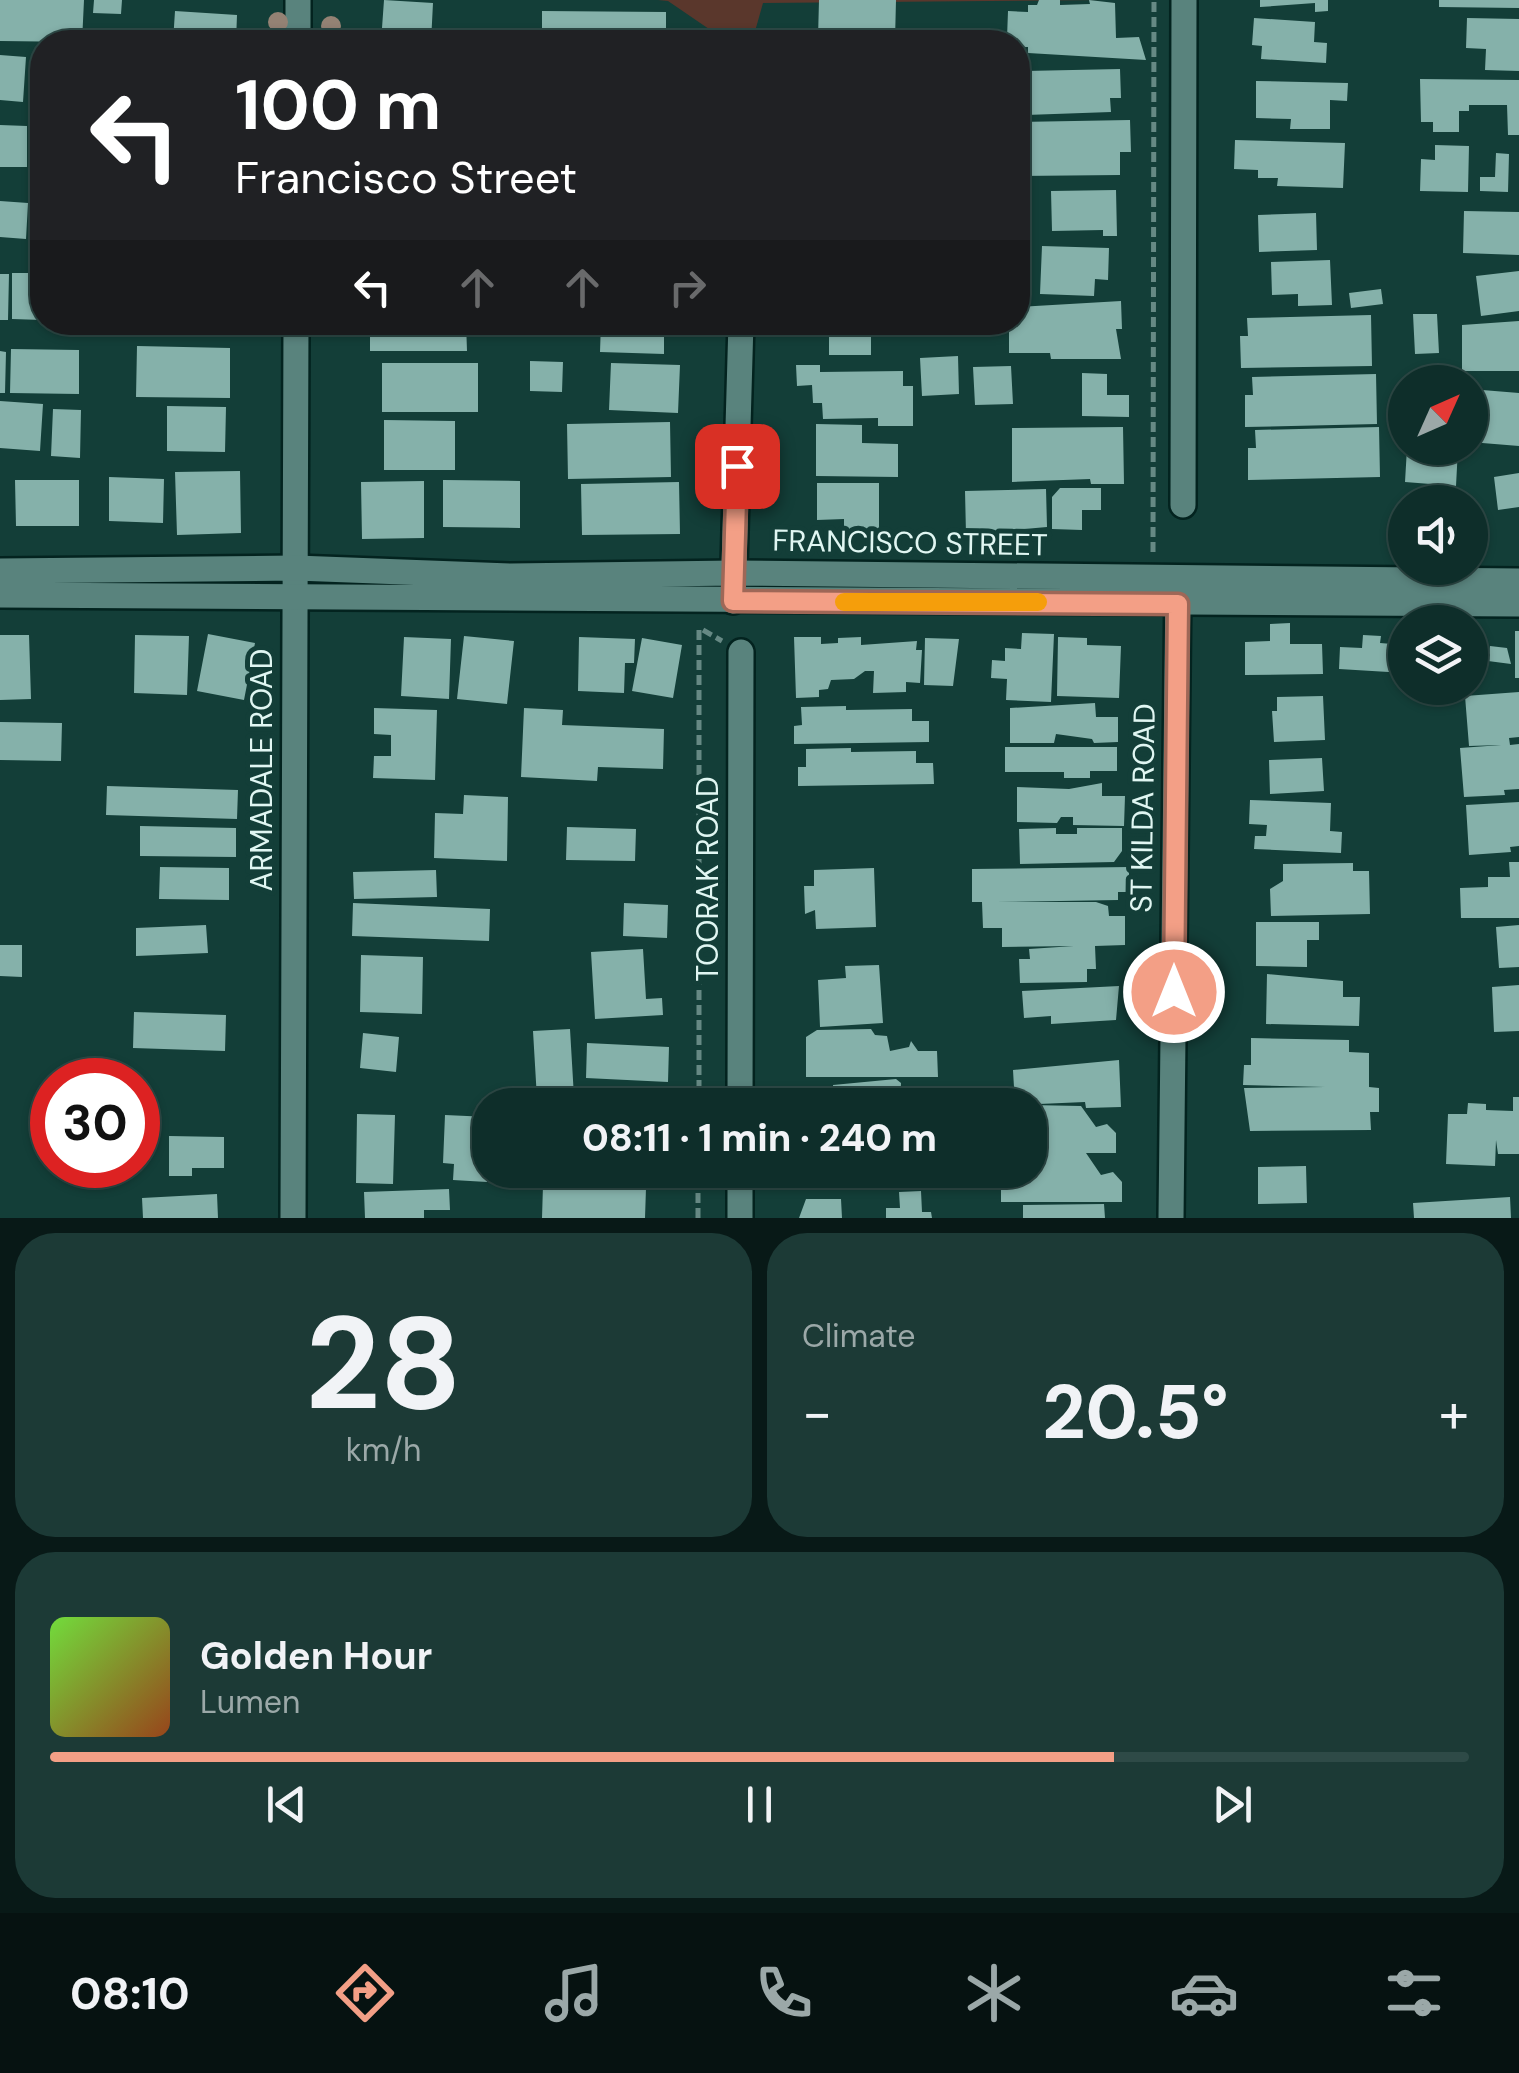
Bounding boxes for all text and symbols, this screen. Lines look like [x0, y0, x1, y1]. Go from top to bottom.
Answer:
text: 100 m [235, 60, 441, 151]
icon: left [70, 70, 200, 200]
text: Francisco Street [235, 148, 577, 207]
icon: left [345, 260, 400, 315]
icon: ahead [450, 260, 505, 315]
icon: ahead [555, 260, 610, 315]
icon: right [660, 260, 715, 315]
north arrow [1388, 365, 1488, 465]
map controls [1388, 365, 1488, 705]
pin [695, 424, 780, 509]
icon: arrive [710, 439, 765, 494]
button: sound [1388, 485, 1488, 585]
street label: FRANCISCO STREET [772, 521, 1048, 564]
button: layers [1388, 605, 1488, 705]
street label: ARMADALE ROAD [242, 649, 281, 891]
street label: ST KILDA ROAD [1121, 703, 1164, 913]
street label: TOORAK ROAD [688, 776, 727, 982]
position arrow [1122, 940, 1226, 1044]
speed limit sign: 30 [30, 1058, 160, 1188]
text: 08:11 · 1 min · 240 m [582, 1113, 937, 1163]
text: 28 [305, 1279, 462, 1448]
text: Climate [802, 1315, 916, 1357]
text: 20.5° [1042, 1364, 1229, 1461]
text: − [802, 1377, 832, 1449]
text: + [1439, 1377, 1469, 1449]
text: km/h [346, 1429, 421, 1471]
text: Golden Hour [200, 1631, 432, 1681]
text: Lumen [200, 1681, 300, 1723]
icon: previous [259, 1777, 314, 1832]
icon: pause [732, 1777, 787, 1832]
icon: next [1205, 1777, 1260, 1832]
icon: directions [330, 1958, 400, 2028]
icon: music [539, 1958, 609, 2028]
icon: phone [749, 1958, 819, 2028]
icon: climate [959, 1958, 1029, 2028]
icon: car [1169, 1958, 1239, 2028]
icon: filters [1379, 1958, 1449, 2028]
text: 08:10 [70, 1964, 190, 2023]

